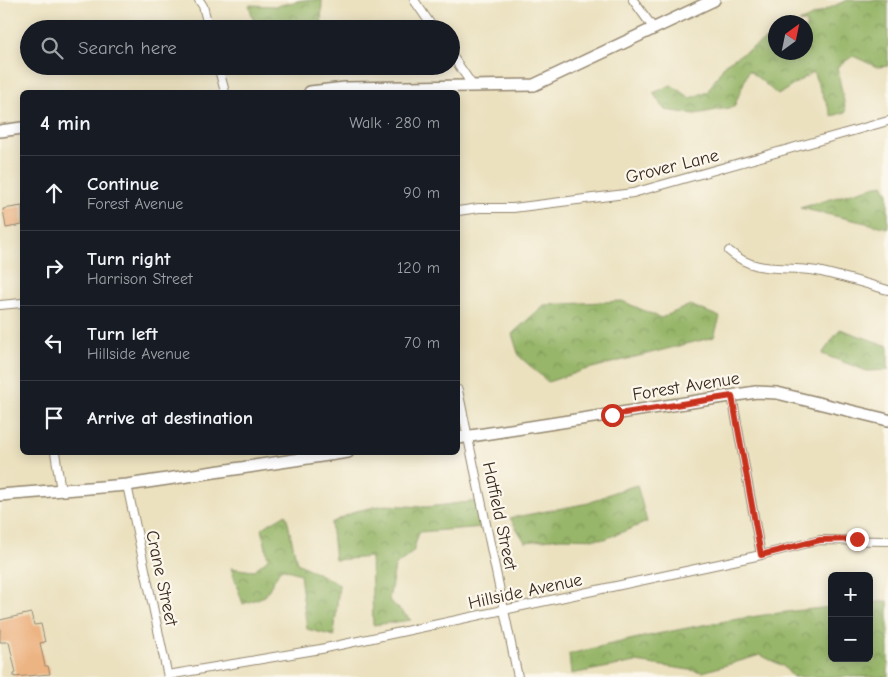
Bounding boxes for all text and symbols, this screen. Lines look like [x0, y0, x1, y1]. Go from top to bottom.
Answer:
north arrow [768, 15, 813, 60]
search box [20, 20, 460, 75]
icon: search [38, 34, 66, 62]
text: Search here [78, 37, 177, 59]
text: 4 min [40, 111, 91, 135]
text: Walk · 280 m [349, 114, 440, 132]
street label: Grover Lane [623, 145, 721, 188]
text: Continue [87, 173, 159, 195]
icon: ahead [40, 179, 68, 207]
text: 90 m [403, 184, 440, 202]
text: Forest Avenue [87, 195, 183, 213]
text: Turn right [87, 248, 171, 270]
icon: right [40, 254, 68, 282]
text: 120 m [397, 259, 440, 277]
text: Harrison Street [87, 270, 193, 288]
text: Turn left [87, 323, 158, 345]
icon: left [40, 329, 68, 357]
text: 70 m [404, 334, 440, 352]
text: Hillside Avenue [87, 345, 190, 363]
street label: Forest Avenue [631, 368, 741, 405]
icon: arrive [40, 404, 68, 432]
route start [601, 404, 624, 427]
text: Arrive at destination [87, 407, 253, 429]
street label: Hatfield Street [478, 460, 521, 573]
street label: Crane Street [141, 528, 182, 629]
route end [846, 528, 869, 551]
street label: Hillside Avenue [466, 569, 584, 614]
map controls [828, 572, 873, 662]
button: + [828, 572, 873, 617]
button: − [828, 617, 873, 662]

